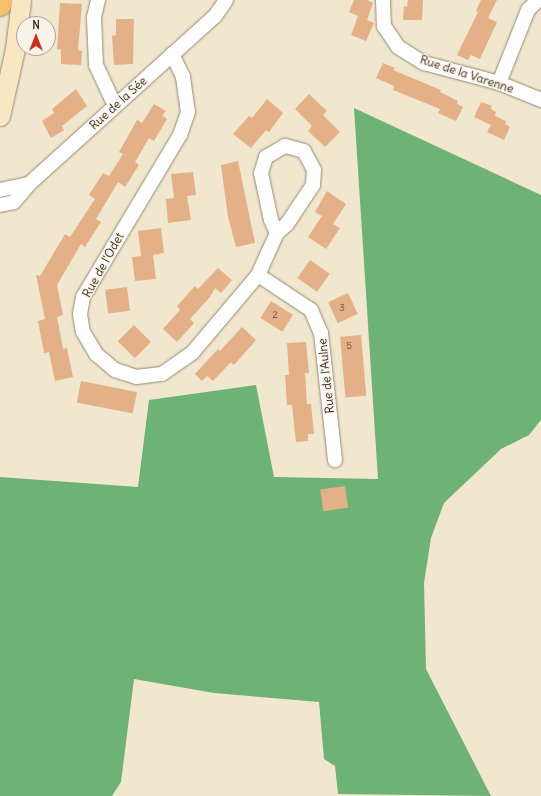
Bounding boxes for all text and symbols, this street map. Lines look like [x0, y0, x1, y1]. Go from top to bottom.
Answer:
north arrow [16, 16, 56, 56]
text: N [32, 18, 40, 32]
street label: Rue de la Varenne [418, 52, 516, 96]
street label: Rue de la Sée [86, 74, 150, 132]
street label: Rue de l'Odet [79, 230, 127, 300]
house number: 3 [339, 302, 345, 314]
house number: 2 [272, 309, 278, 321]
street label: Rue de l'Aulne [315, 338, 337, 414]
house number: 5 [346, 340, 352, 352]

